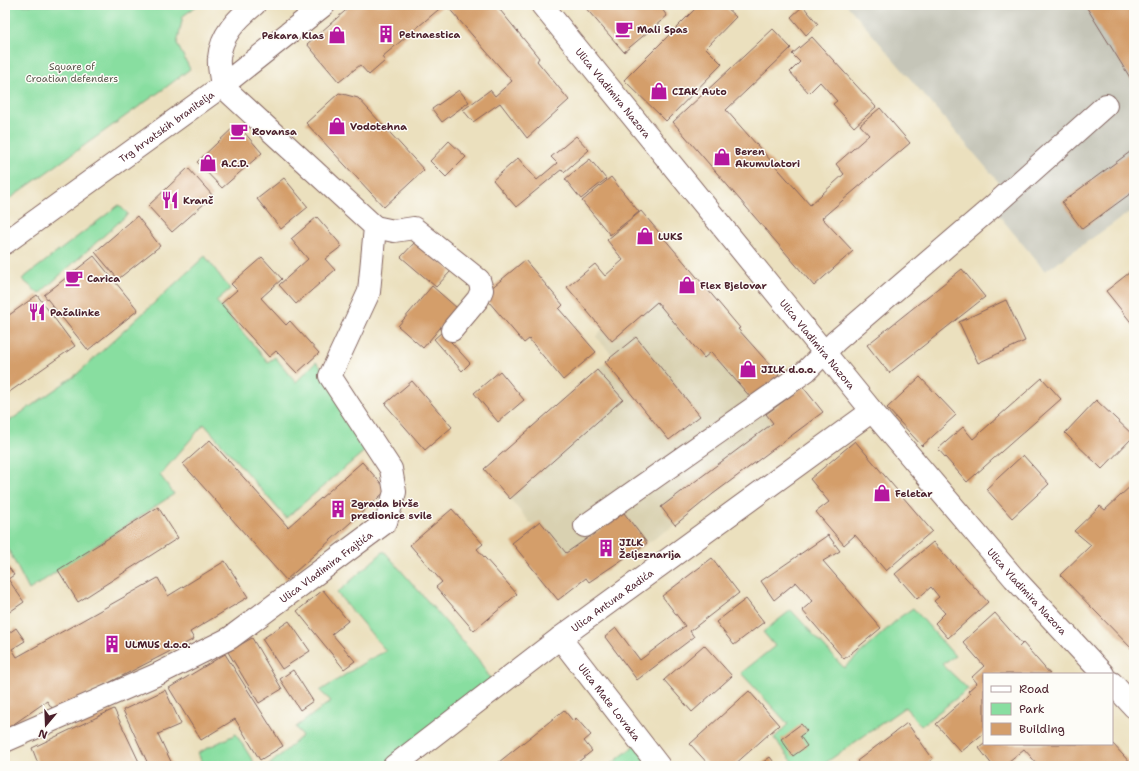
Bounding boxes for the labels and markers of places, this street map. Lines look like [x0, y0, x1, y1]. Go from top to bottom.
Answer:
cafe icon: Mali Spas [614, 19, 634, 39]
place label: Mali Spas [637, 23, 688, 36]
building icon: Petnaestica [376, 24, 396, 44]
shop icon: Pekara Klas [327, 25, 347, 45]
place label: Petnaestica [399, 28, 461, 41]
place label: Pekara Klas [262, 29, 324, 42]
shop icon: CIAK Auto [649, 81, 669, 101]
place label: CIAK Auto [672, 85, 727, 98]
shop icon: Vodotehna [327, 116, 347, 136]
place label: Vodotehna [350, 120, 407, 133]
cafe icon: Rovansa [229, 121, 249, 141]
place label: Rovansa [252, 125, 297, 138]
place label: Beren Akumulatori [735, 145, 800, 170]
shop icon: Beren Akumulatori [712, 147, 732, 167]
shop icon: A.C.D. [198, 153, 218, 173]
place label: A.C.D. [221, 157, 249, 170]
restaurant icon: Kranč [160, 190, 180, 210]
place label: Kranč [183, 194, 213, 207]
shop icon: LUKS [635, 226, 655, 246]
place label: LUKS [658, 230, 683, 243]
cafe icon: Carica [64, 268, 84, 288]
place label: Carica [87, 272, 120, 285]
shop icon: Flex Bjelovar [677, 275, 697, 295]
place label: Flex Bjelovar [700, 279, 768, 292]
restaurant icon: Pačalinke [27, 302, 47, 322]
place label: Pačalinke [50, 306, 100, 319]
shop icon: JILK d.o.o. [738, 359, 758, 379]
place label: JILK d.o.o. [761, 363, 816, 376]
shop icon: Feletar [872, 483, 892, 503]
place label: Feletar [895, 487, 933, 500]
place label: Zgrada bivše predionice svile [351, 497, 432, 522]
building icon: Zgrada bivše predionice svile [328, 499, 348, 519]
place label: JILK Željeznarija [619, 536, 681, 561]
building icon: JILK Željeznarija [596, 538, 616, 558]
building icon: ULMUS d.o.o. [102, 634, 122, 654]
place label: ULMUS d.o.o. [125, 638, 191, 651]

